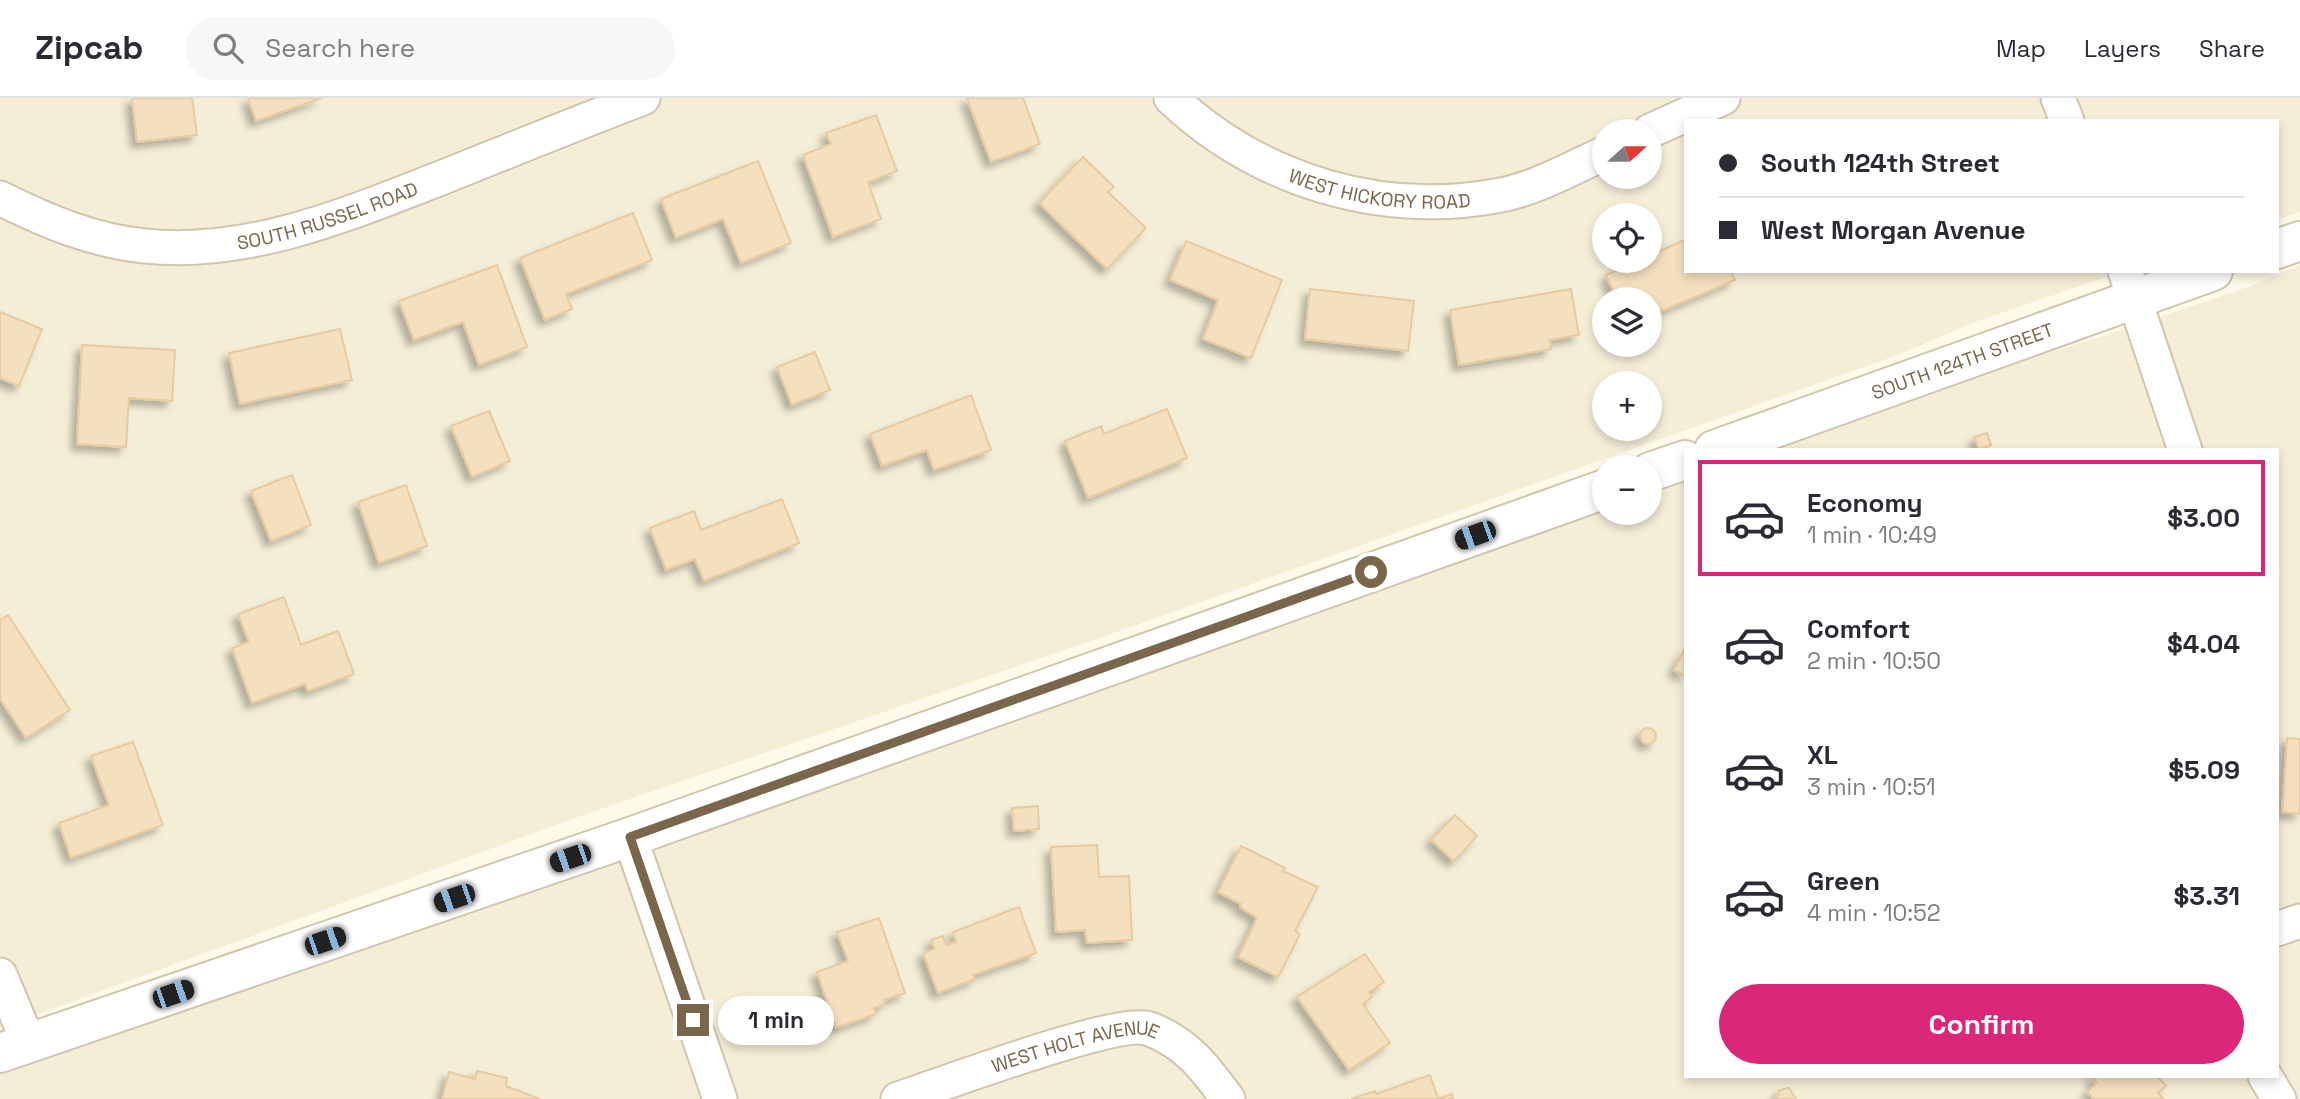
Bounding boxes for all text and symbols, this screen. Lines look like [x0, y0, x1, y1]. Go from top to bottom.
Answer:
search box [185, 17, 675, 80]
text: Zipcab [35, 27, 143, 69]
icon: search [209, 29, 247, 67]
text: Search here [265, 31, 415, 65]
text: Map [1996, 33, 2046, 64]
text: Layers [2084, 33, 2161, 64]
text: Share [2199, 33, 2265, 64]
north arrow [1592, 119, 1662, 189]
map controls [1592, 119, 1662, 525]
text: South 124th Street [1761, 146, 2000, 180]
street label: WEST HICKORY ROAD [1285, 163, 1471, 214]
street label: SOUTH RUSSEL ROAD [235, 176, 421, 255]
button: locate [1592, 203, 1662, 273]
text: West Morgan Avenue [1761, 213, 2026, 247]
button: layers [1592, 287, 1662, 357]
street label: SOUTH 124TH STREET [1868, 317, 2057, 405]
button: + [1592, 371, 1662, 441]
button: − [1592, 455, 1662, 525]
text: Economy [1807, 486, 1923, 520]
icon: car [1723, 487, 1786, 550]
text: $3.00 [2167, 501, 2240, 535]
car [1452, 518, 1499, 552]
text: 1 min · 10:49 [1807, 520, 1937, 550]
route start [1355, 556, 1387, 588]
text: Comfort [1807, 612, 1910, 646]
icon: car [1723, 613, 1786, 676]
text: $4.04 [2167, 627, 2240, 661]
text: 2 min · 10:50 [1807, 646, 1941, 676]
text: XL [1807, 738, 1838, 772]
icon: car [1723, 739, 1786, 802]
text: $5.09 [2168, 753, 2240, 787]
text: 3 min · 10:51 [1807, 772, 1936, 802]
car [547, 841, 594, 875]
text: Green [1807, 864, 1880, 898]
icon: car [1723, 865, 1786, 928]
text: $3.31 [2174, 879, 2240, 913]
car [431, 881, 478, 915]
text: 4 min · 10:52 [1807, 898, 1941, 928]
car [302, 924, 349, 958]
car [150, 977, 197, 1011]
button: Confirm [1719, 984, 2244, 1064]
callout: 1 min [718, 996, 833, 1044]
route end [677, 1004, 709, 1036]
text: 1 min [748, 1005, 804, 1035]
street label: WEST HOLT AVENUE [988, 1015, 1164, 1078]

